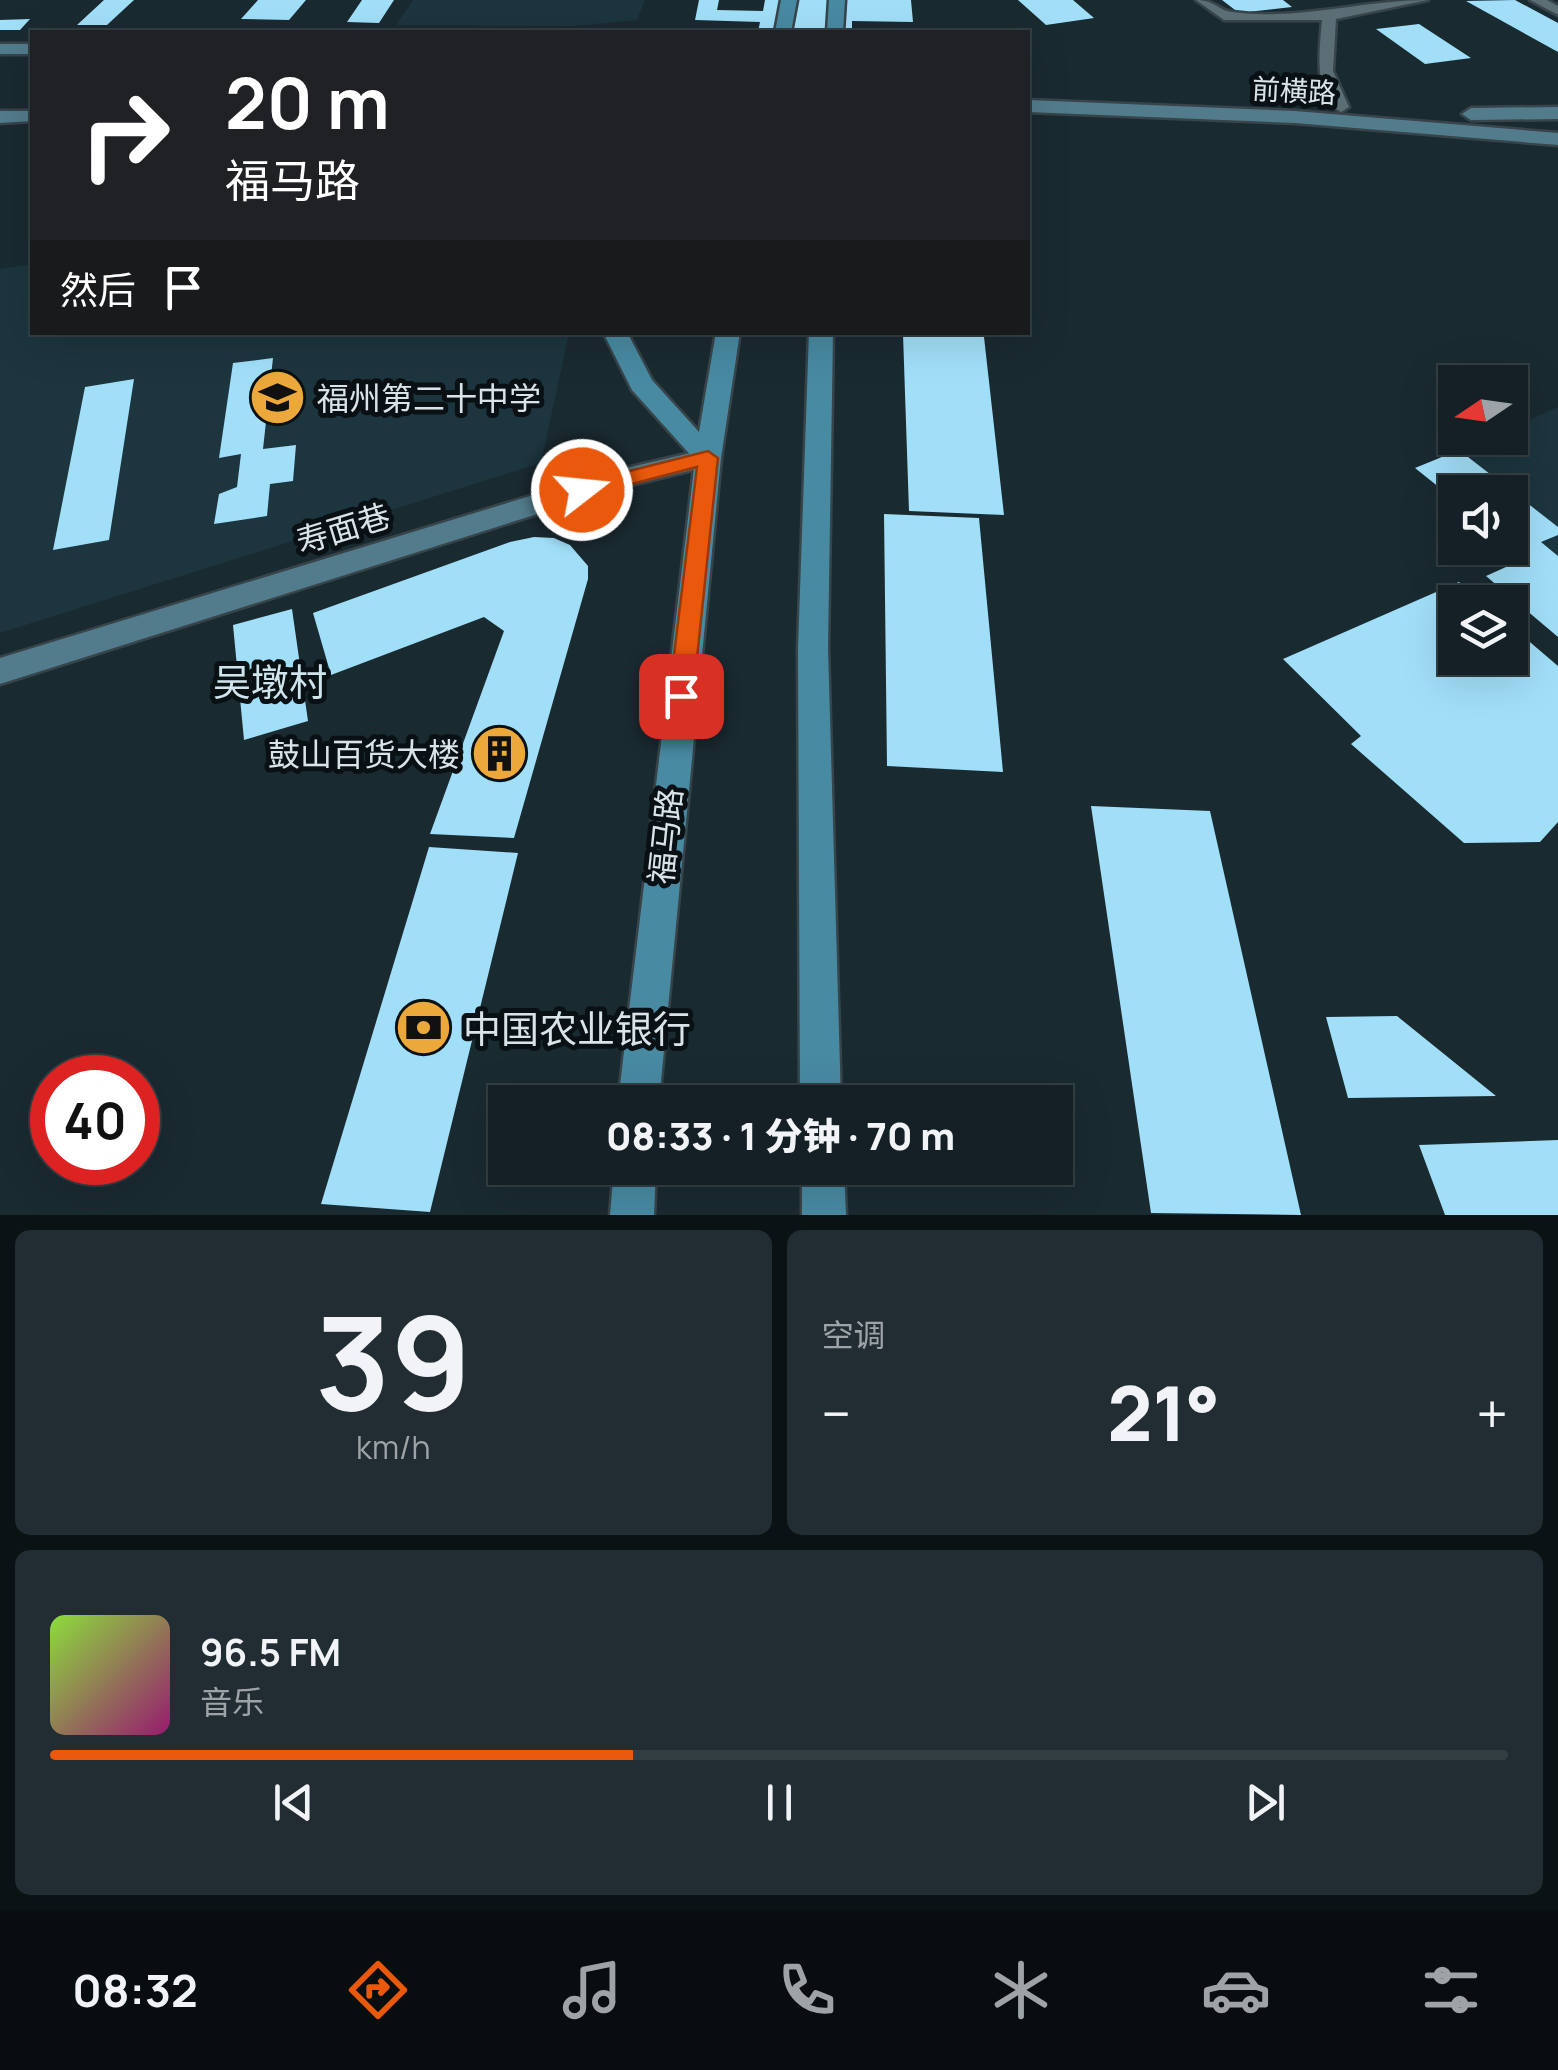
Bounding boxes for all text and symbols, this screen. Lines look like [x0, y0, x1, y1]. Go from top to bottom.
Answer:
text: 20 m [225, 54, 390, 150]
street label: 前横路 [1251, 69, 1337, 111]
icon: right [60, 70, 190, 200]
text: 福马路 [225, 149, 360, 211]
icon: arrive [156, 260, 211, 315]
text: 然后 [60, 263, 136, 315]
north arrow [1438, 365, 1528, 455]
map controls [1438, 365, 1528, 675]
school or university icon: 福州第二十中学 [248, 368, 308, 428]
place label: 福州第二十中学 [317, 376, 541, 420]
position arrow [530, 438, 634, 542]
button: sound [1438, 475, 1528, 565]
street label: 寿面巷 [291, 493, 395, 563]
button: layers [1438, 585, 1528, 675]
pin [639, 654, 724, 739]
district label: 吴墩村 [213, 655, 327, 707]
icon: arrive [654, 669, 709, 724]
building icon: 鼓山百货大楼 [469, 724, 529, 784]
place label: 鼓山百货大楼 [268, 732, 460, 776]
street label: 福马路 [638, 786, 692, 886]
bank icon: 中国农业银行 [394, 998, 454, 1058]
place label: 中国农业银行 [463, 1002, 691, 1054]
speed limit sign: 40 [30, 1055, 160, 1185]
text: 08:33 · 1 分钟 · 70 m [606, 1109, 955, 1161]
text: 39 [315, 1271, 471, 1449]
text: 空调 [822, 1313, 886, 1357]
text: 21° [1107, 1361, 1220, 1464]
text: − [822, 1375, 851, 1451]
text: + [1476, 1375, 1508, 1451]
text: km/h [356, 1425, 430, 1469]
text: 96.5 FM [200, 1625, 341, 1677]
text: 音乐 [200, 1680, 264, 1724]
icon: previous [266, 1775, 321, 1830]
icon: pause [752, 1775, 807, 1830]
icon: next [1238, 1775, 1293, 1830]
icon: directions [343, 1955, 413, 2025]
icon: music [557, 1955, 627, 2025]
icon: phone [772, 1955, 842, 2025]
icon: climate [986, 1955, 1056, 2025]
icon: car [1201, 1955, 1271, 2025]
icon: filters [1416, 1955, 1486, 2025]
text: 08:32 [72, 1959, 198, 2021]

